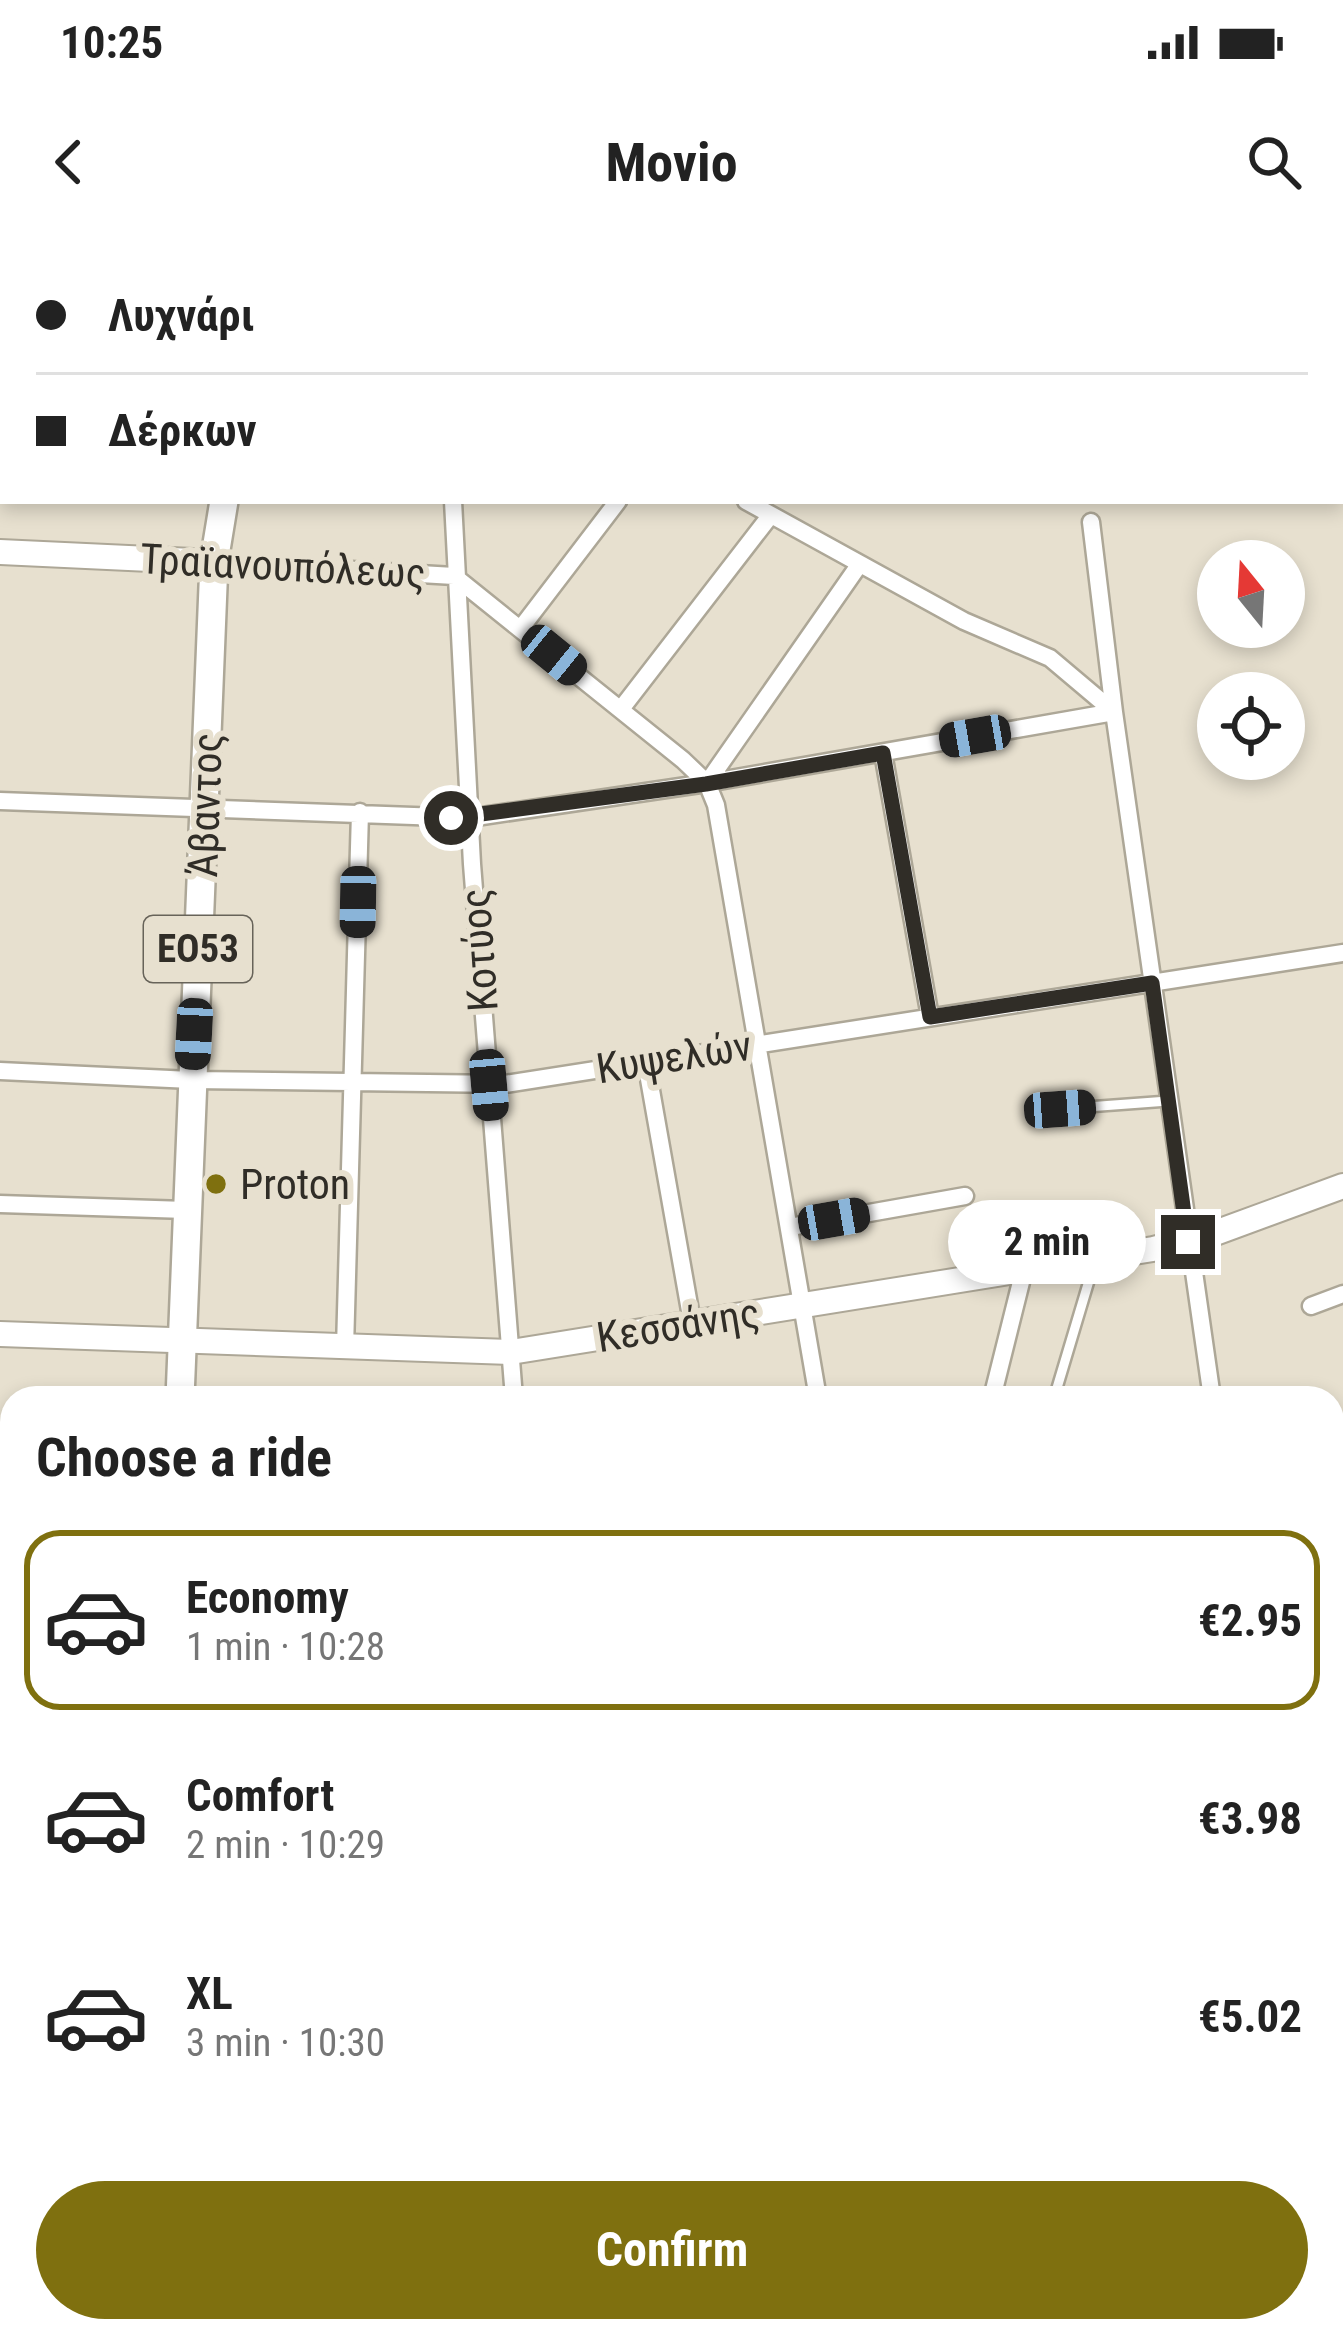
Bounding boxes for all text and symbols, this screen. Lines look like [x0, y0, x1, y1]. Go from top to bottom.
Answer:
text: 10:25 [60, 16, 163, 69]
icon: back [36, 129, 102, 195]
icon: search [1241, 129, 1307, 195]
text: Movio [605, 131, 738, 194]
text: Λυχνάρι [108, 289, 255, 342]
text: Δέρκων [108, 404, 257, 457]
street label: Τραϊανουπόλεως [139, 534, 427, 598]
north arrow [1197, 540, 1305, 648]
map controls [1197, 540, 1305, 780]
car [515, 618, 593, 692]
button: locate [1197, 672, 1305, 780]
car [936, 712, 1014, 760]
street label: Άβαντος [178, 732, 232, 878]
route start [424, 791, 478, 845]
car [339, 866, 377, 938]
street label: Κοτύος [450, 887, 508, 1013]
road number: ΕΟ53 [144, 916, 252, 982]
car [174, 997, 214, 1071]
street label: Κυψελών [593, 1021, 755, 1093]
car [468, 1048, 510, 1122]
car [1023, 1089, 1097, 1129]
place label: Proton [240, 1160, 350, 1209]
marker: Proton [203, 1171, 229, 1197]
car [795, 1195, 873, 1243]
callout: 2 min [948, 1200, 1146, 1284]
route end [1161, 1215, 1215, 1269]
text: 2 min [1004, 1219, 1090, 1265]
street label: Κεσσάνης [593, 1288, 763, 1362]
text: Choose a ride [36, 1426, 332, 1489]
icon: car [42, 1566, 150, 1674]
text: Economy [186, 1571, 349, 1624]
text: €2.95 [1198, 1594, 1302, 1647]
text: 1 min · 10:28 [186, 1624, 385, 1670]
icon: car [42, 1764, 150, 1872]
text: Comfort [186, 1769, 334, 1822]
text: €3.98 [1198, 1792, 1302, 1845]
text: 2 min · 10:29 [186, 1822, 385, 1868]
icon: car [42, 1962, 150, 2070]
text: XL [186, 1967, 233, 2020]
text: €5.02 [1198, 1990, 1302, 2043]
text: 3 min · 10:30 [186, 2020, 385, 2066]
button: Confirm [36, 2181, 1308, 2319]

